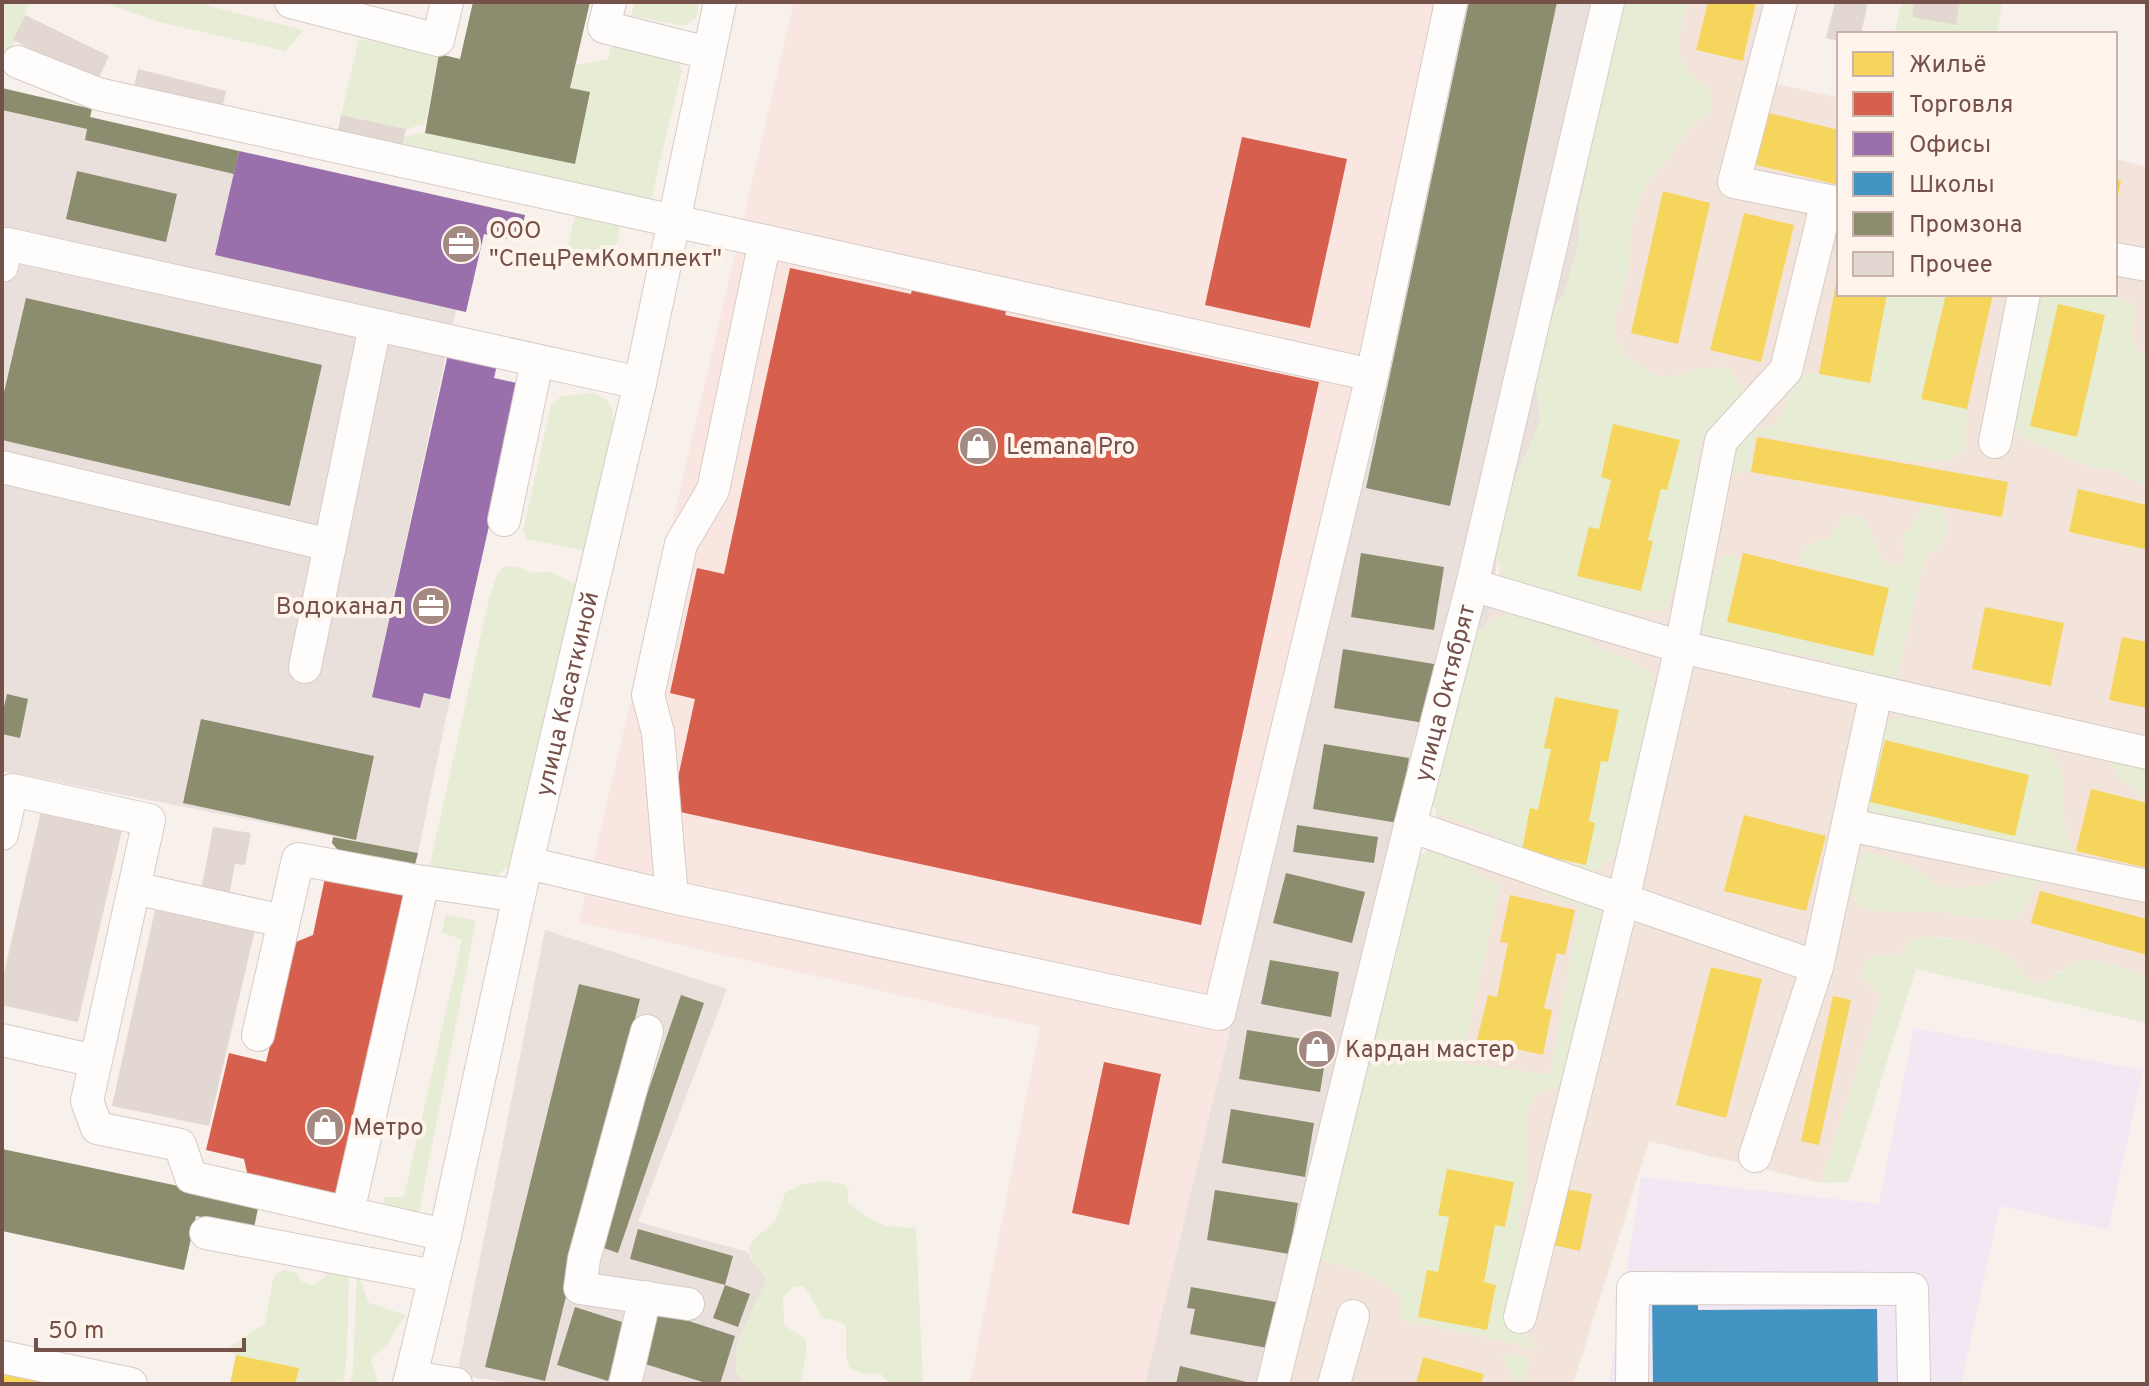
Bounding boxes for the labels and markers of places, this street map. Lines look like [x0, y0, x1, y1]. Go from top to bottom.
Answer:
place label: ООО "СпецРемКомплект" [489, 217, 722, 275]
office icon: ООО "СпецРемКомплект" [440, 223, 482, 265]
shop icon: Lemana Pro [957, 425, 999, 467]
place label: Lemana Pro [1006, 433, 1135, 463]
office icon: Водоканал [410, 585, 452, 627]
place label: Водоканал [276, 593, 403, 623]
shop icon: Кардан мастер [1296, 1028, 1338, 1070]
place label: Кардан мастер [1345, 1036, 1515, 1066]
shop icon: Метро [304, 1106, 346, 1148]
place label: Метро [353, 1114, 424, 1144]

